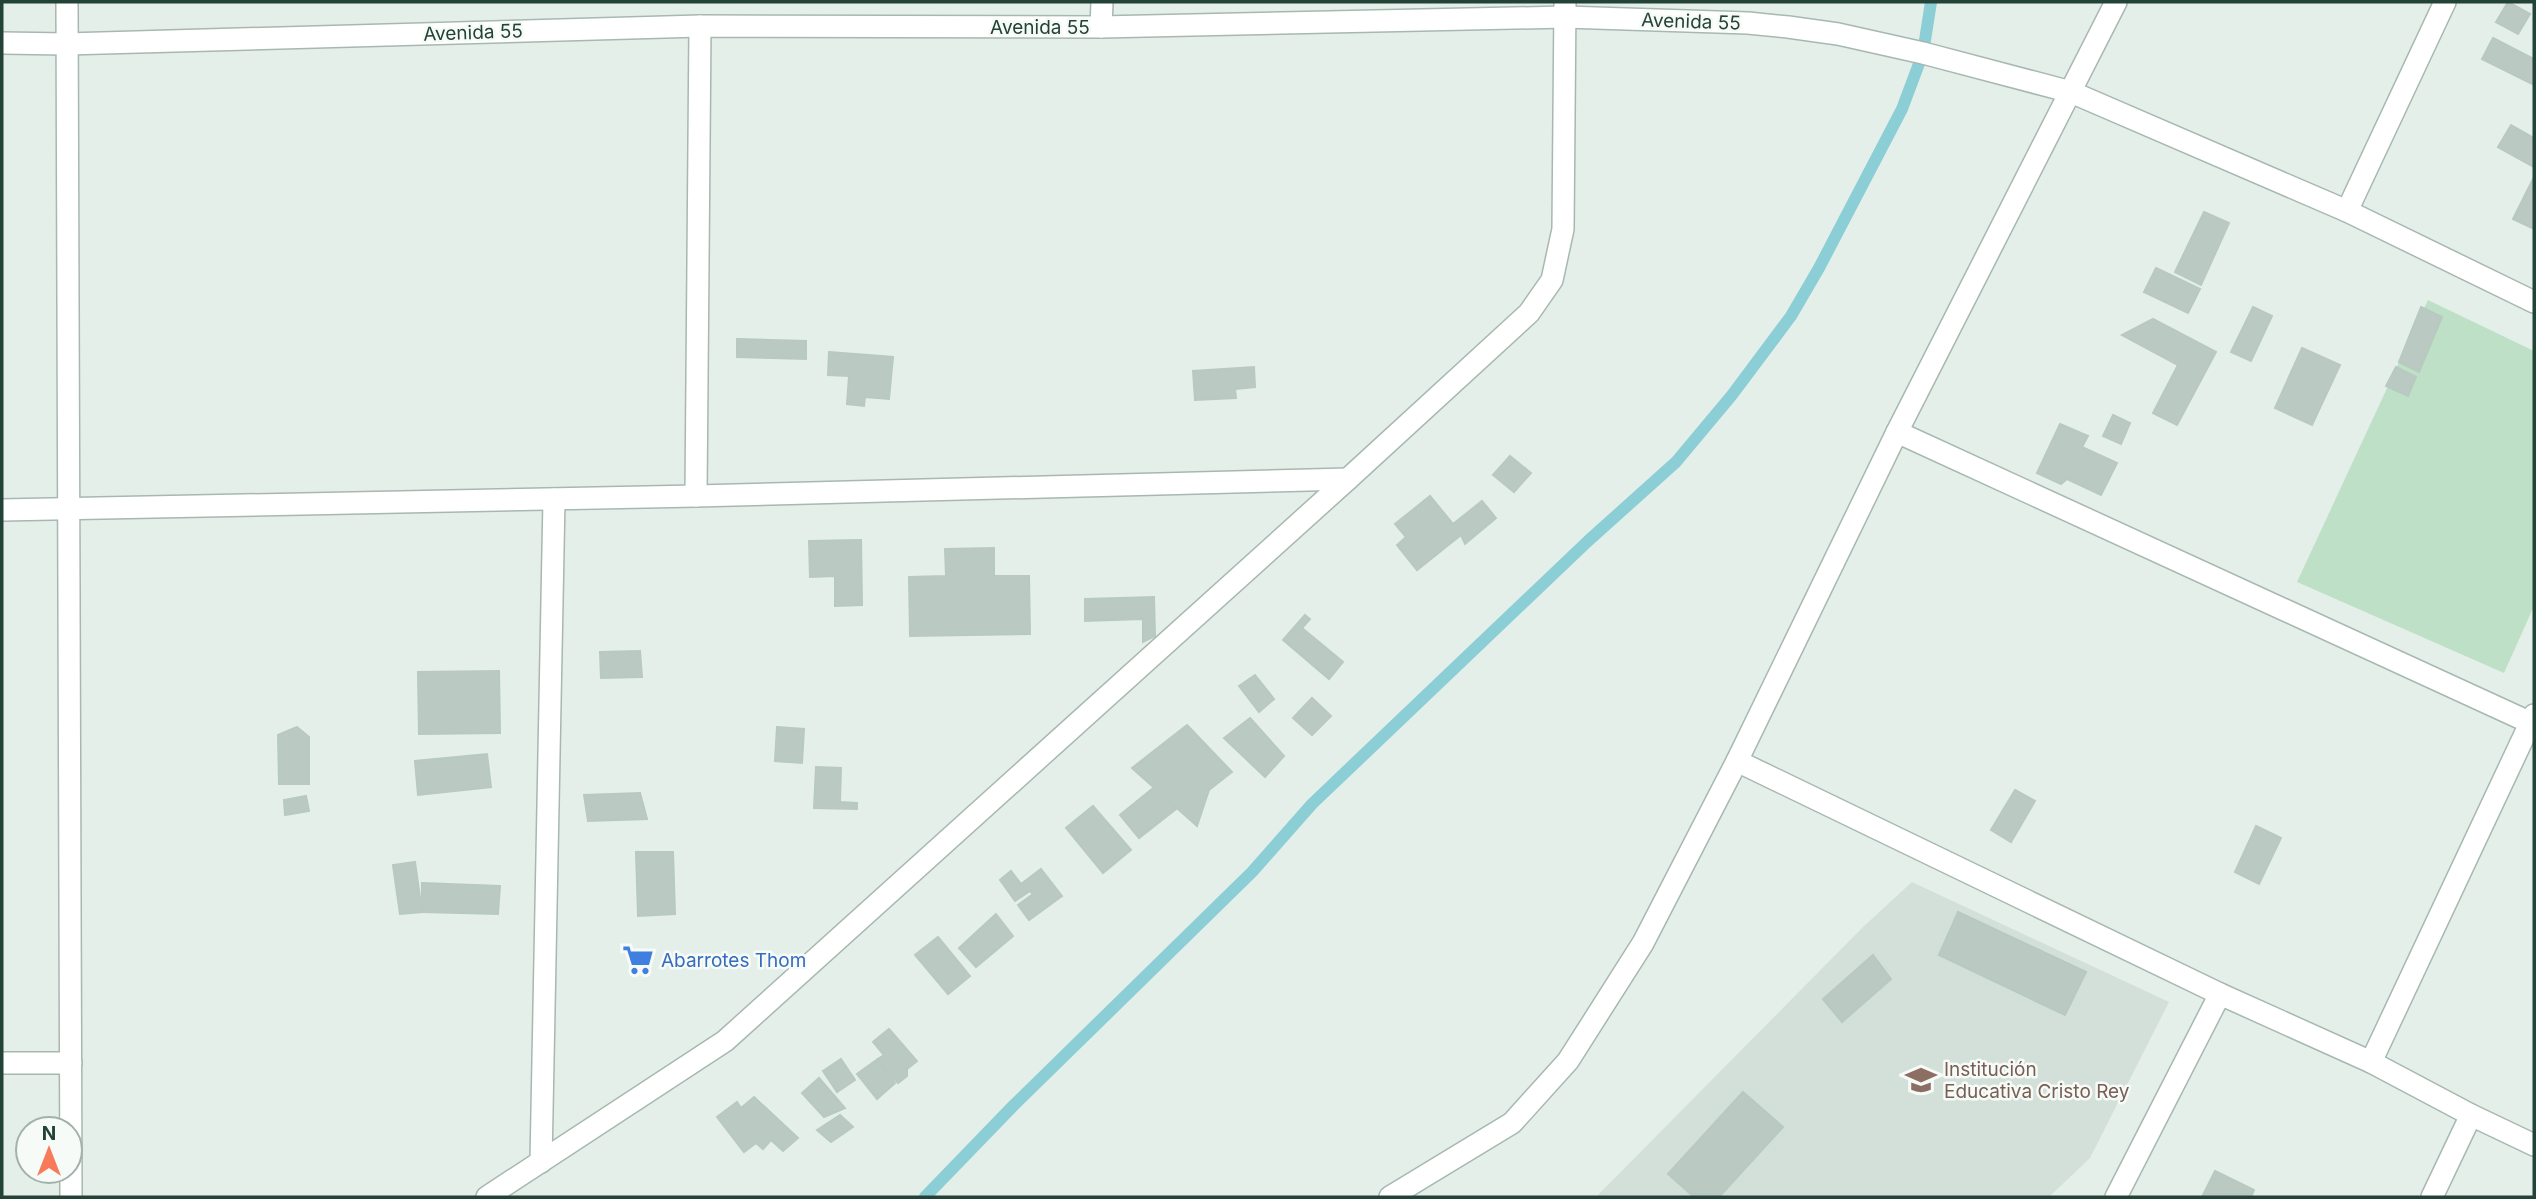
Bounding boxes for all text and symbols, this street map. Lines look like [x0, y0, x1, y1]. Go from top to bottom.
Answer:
street label: Avenida 55 [1641, 8, 1741, 35]
street label: Avenida 55 [990, 16, 1090, 39]
street label: Avenida 55 [423, 19, 523, 46]
supermarket icon: Abarrotes Thom [621, 943, 655, 977]
place label: Abarrotes Thom [661, 949, 806, 972]
place label: Institución Educativa Cristo Rey [1944, 1058, 2130, 1103]
school or university icon: Institución Educativa Cristo Rey [1904, 1063, 1938, 1097]
north arrow [14, 1115, 84, 1185]
text: N [42, 1122, 56, 1145]

